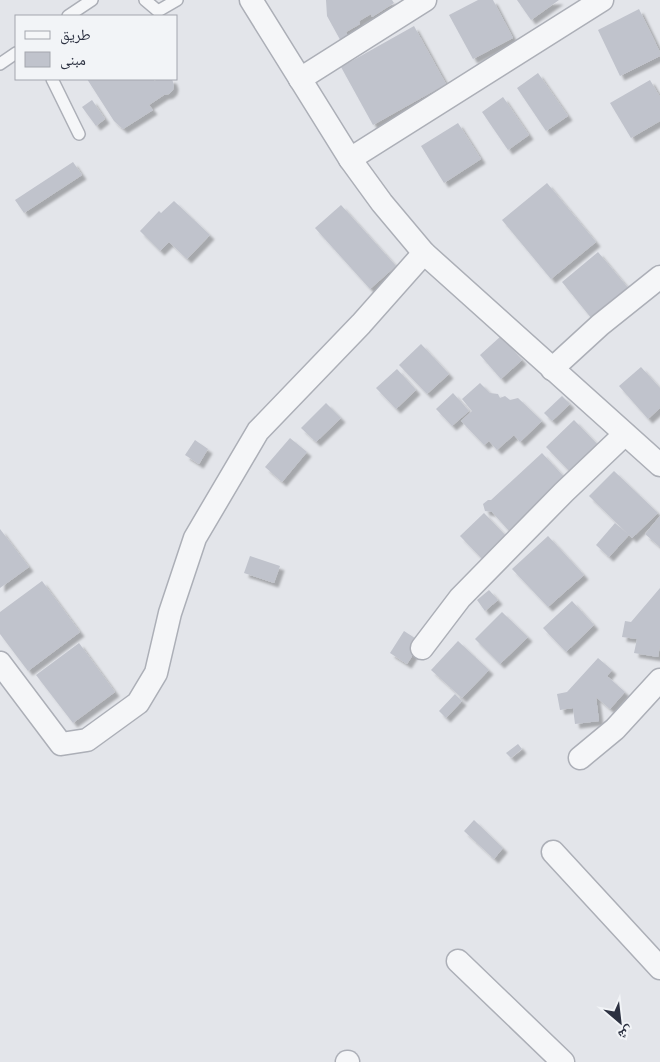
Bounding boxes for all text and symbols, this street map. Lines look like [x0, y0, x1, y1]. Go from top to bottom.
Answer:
legend [15, 15, 178, 80]
text: طريق [60, 26, 91, 45]
text: مبنى [60, 51, 86, 70]
north arrow [595, 997, 645, 1047]
text: ش [615, 1022, 636, 1044]

